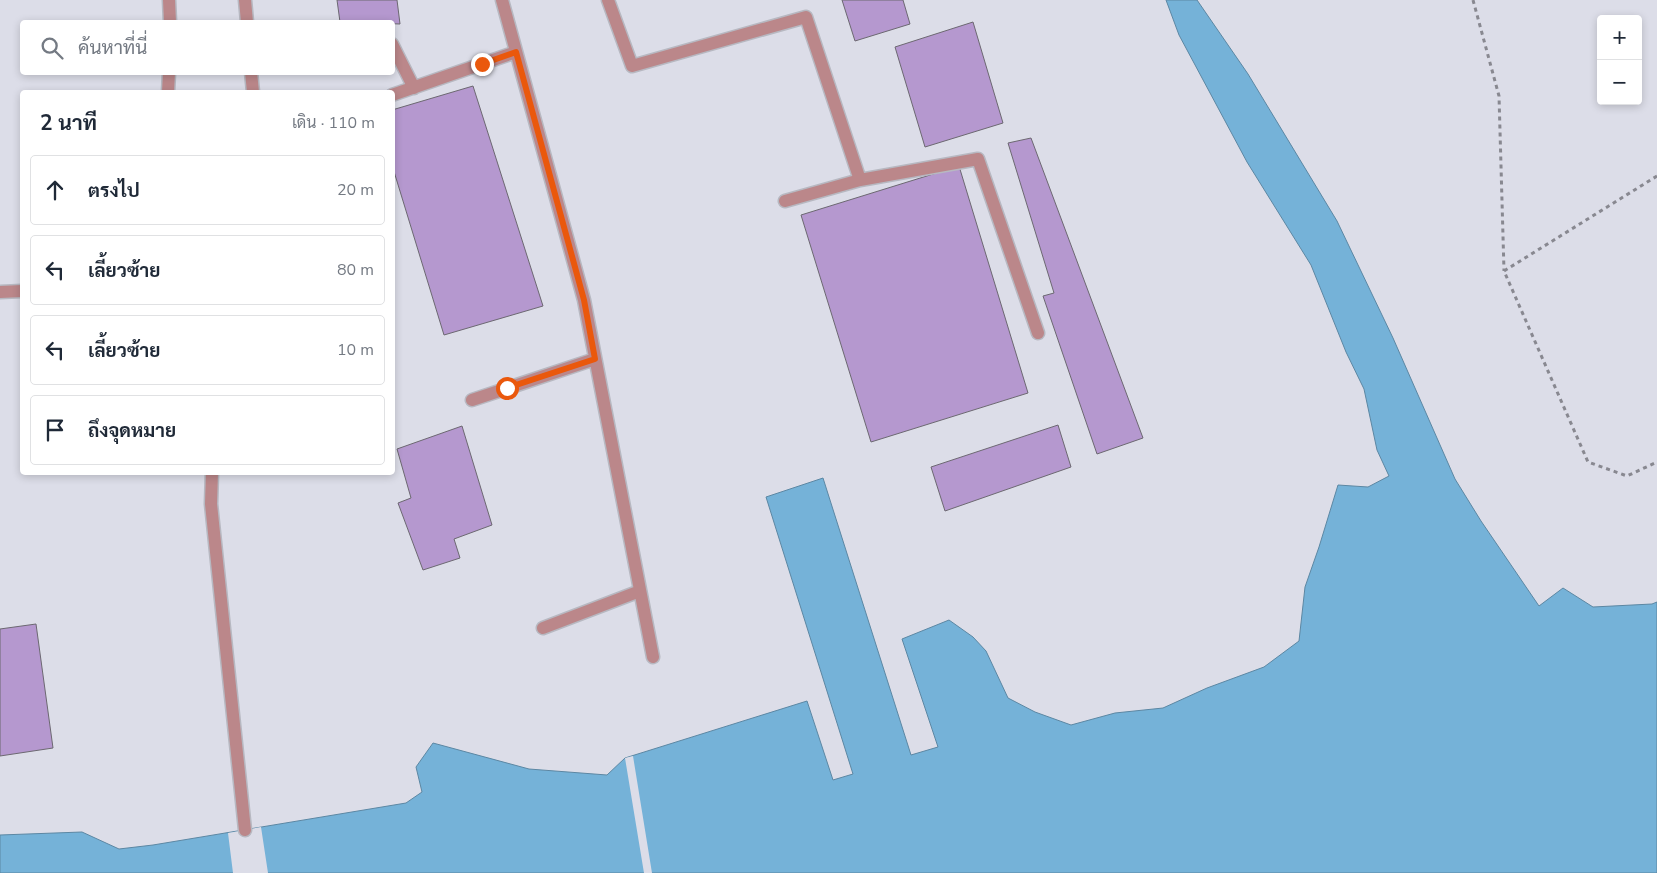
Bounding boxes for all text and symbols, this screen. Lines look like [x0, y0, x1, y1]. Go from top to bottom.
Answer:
map controls [1597, 15, 1642, 105]
button: + [1597, 15, 1642, 60]
search box [20, 20, 395, 75]
icon: search [38, 34, 66, 62]
text: ค้นหาที่นี่ [78, 35, 147, 61]
route end [471, 53, 494, 76]
button: − [1597, 60, 1642, 105]
text: 2 นาที [40, 109, 97, 137]
text: เดิน · 110 m [292, 112, 375, 134]
icon: ahead [41, 176, 69, 204]
text: ตรงไป [88, 178, 140, 204]
text: 20 m [337, 179, 374, 201]
icon: left [41, 256, 69, 284]
text: เลี้ยวซ้าย [88, 258, 160, 284]
text: 80 m [337, 259, 374, 281]
icon: left [41, 336, 69, 364]
text: เลี้ยวซ้าย [88, 338, 160, 364]
text: 10 m [337, 339, 374, 361]
route start [496, 377, 519, 400]
icon: arrive [41, 416, 69, 444]
text: ถึงจุดหมาย [88, 418, 176, 444]

